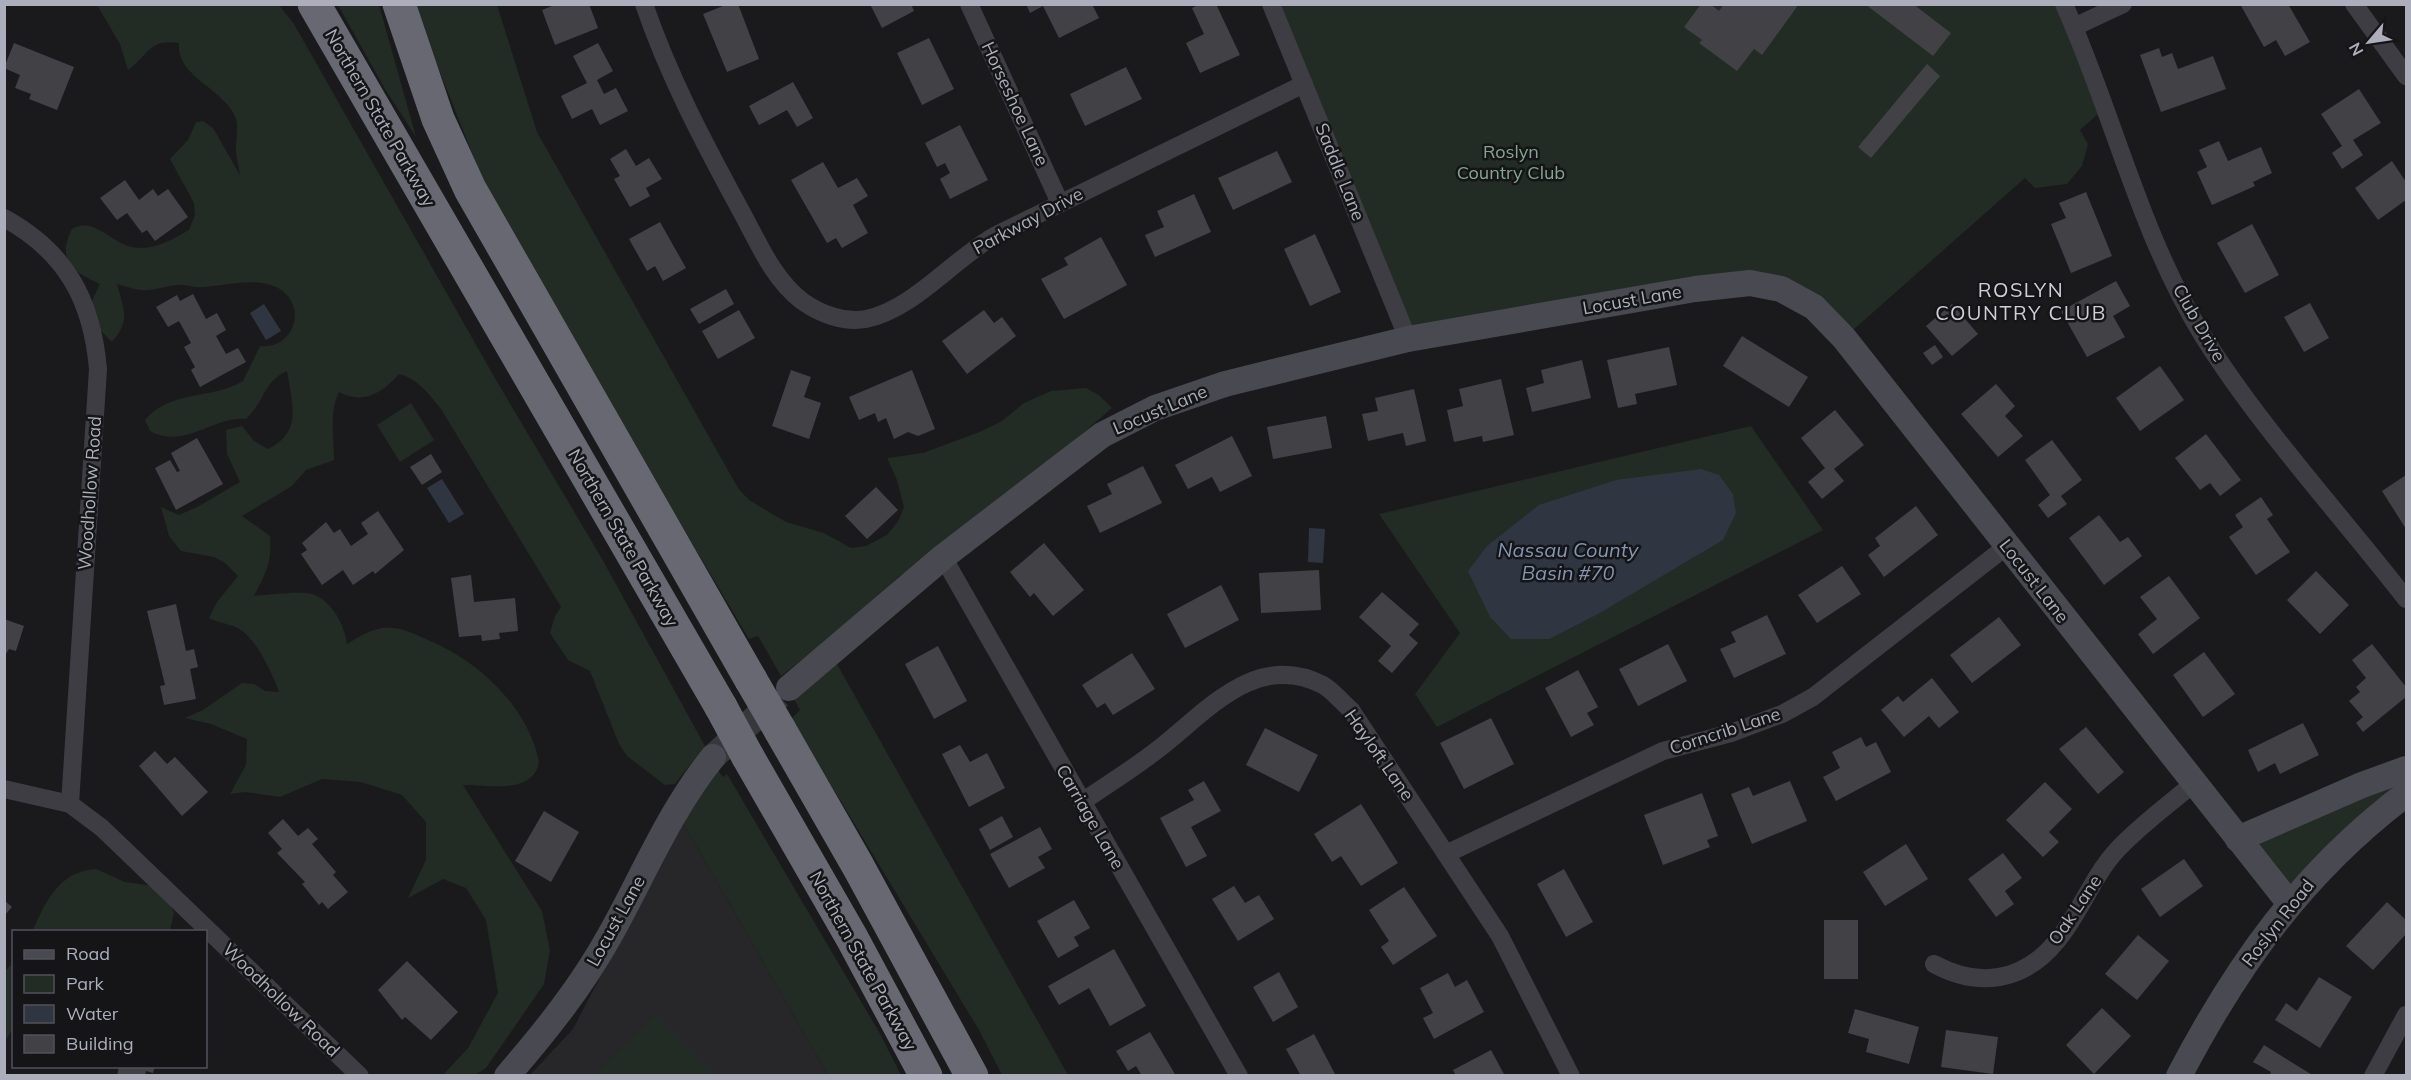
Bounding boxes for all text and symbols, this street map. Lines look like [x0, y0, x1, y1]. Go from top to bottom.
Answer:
north arrow [2339, 12, 2399, 72]
street label: Northern State Parkway [320, 25, 441, 211]
street label: Horseshoe Lane [977, 38, 1054, 170]
text: N [2344, 39, 2368, 59]
street label: Saddle Lane [1310, 120, 1370, 224]
park label: Roslyn Country Club [1457, 140, 1565, 184]
street label: Parkway Drive [969, 182, 1087, 259]
district label: ROSLYN COUNTRY CLUB [1935, 277, 2107, 325]
street label: Locust Lane [1581, 279, 1683, 320]
street label: Club Drive [2168, 280, 2231, 366]
street label: Locust Lane [1109, 379, 1210, 440]
street label: Woodhollow Road [73, 415, 106, 571]
street label: Northern State Parkway [563, 445, 684, 631]
street label: Locust Lane [1995, 534, 2074, 627]
water label: Nassau County Basin #70 [1498, 537, 1640, 585]
street label: Corncrib Lane [1667, 702, 1783, 759]
street label: Hayloft Lane [1340, 705, 1419, 805]
street label: Carriage Lane [1051, 760, 1130, 873]
street label: Northern State Parkway [805, 867, 923, 1055]
street label: Oak Lane [2043, 870, 2106, 949]
street label: Locust Lane [581, 871, 650, 970]
street label: Roslyn Road [2236, 874, 2319, 971]
legend [12, 930, 207, 1068]
street label: Woodhollow Road [218, 938, 345, 1062]
text: Road [66, 942, 110, 965]
text: Park [66, 972, 105, 995]
text: Water [66, 1002, 119, 1025]
text: Building [66, 1032, 134, 1055]

